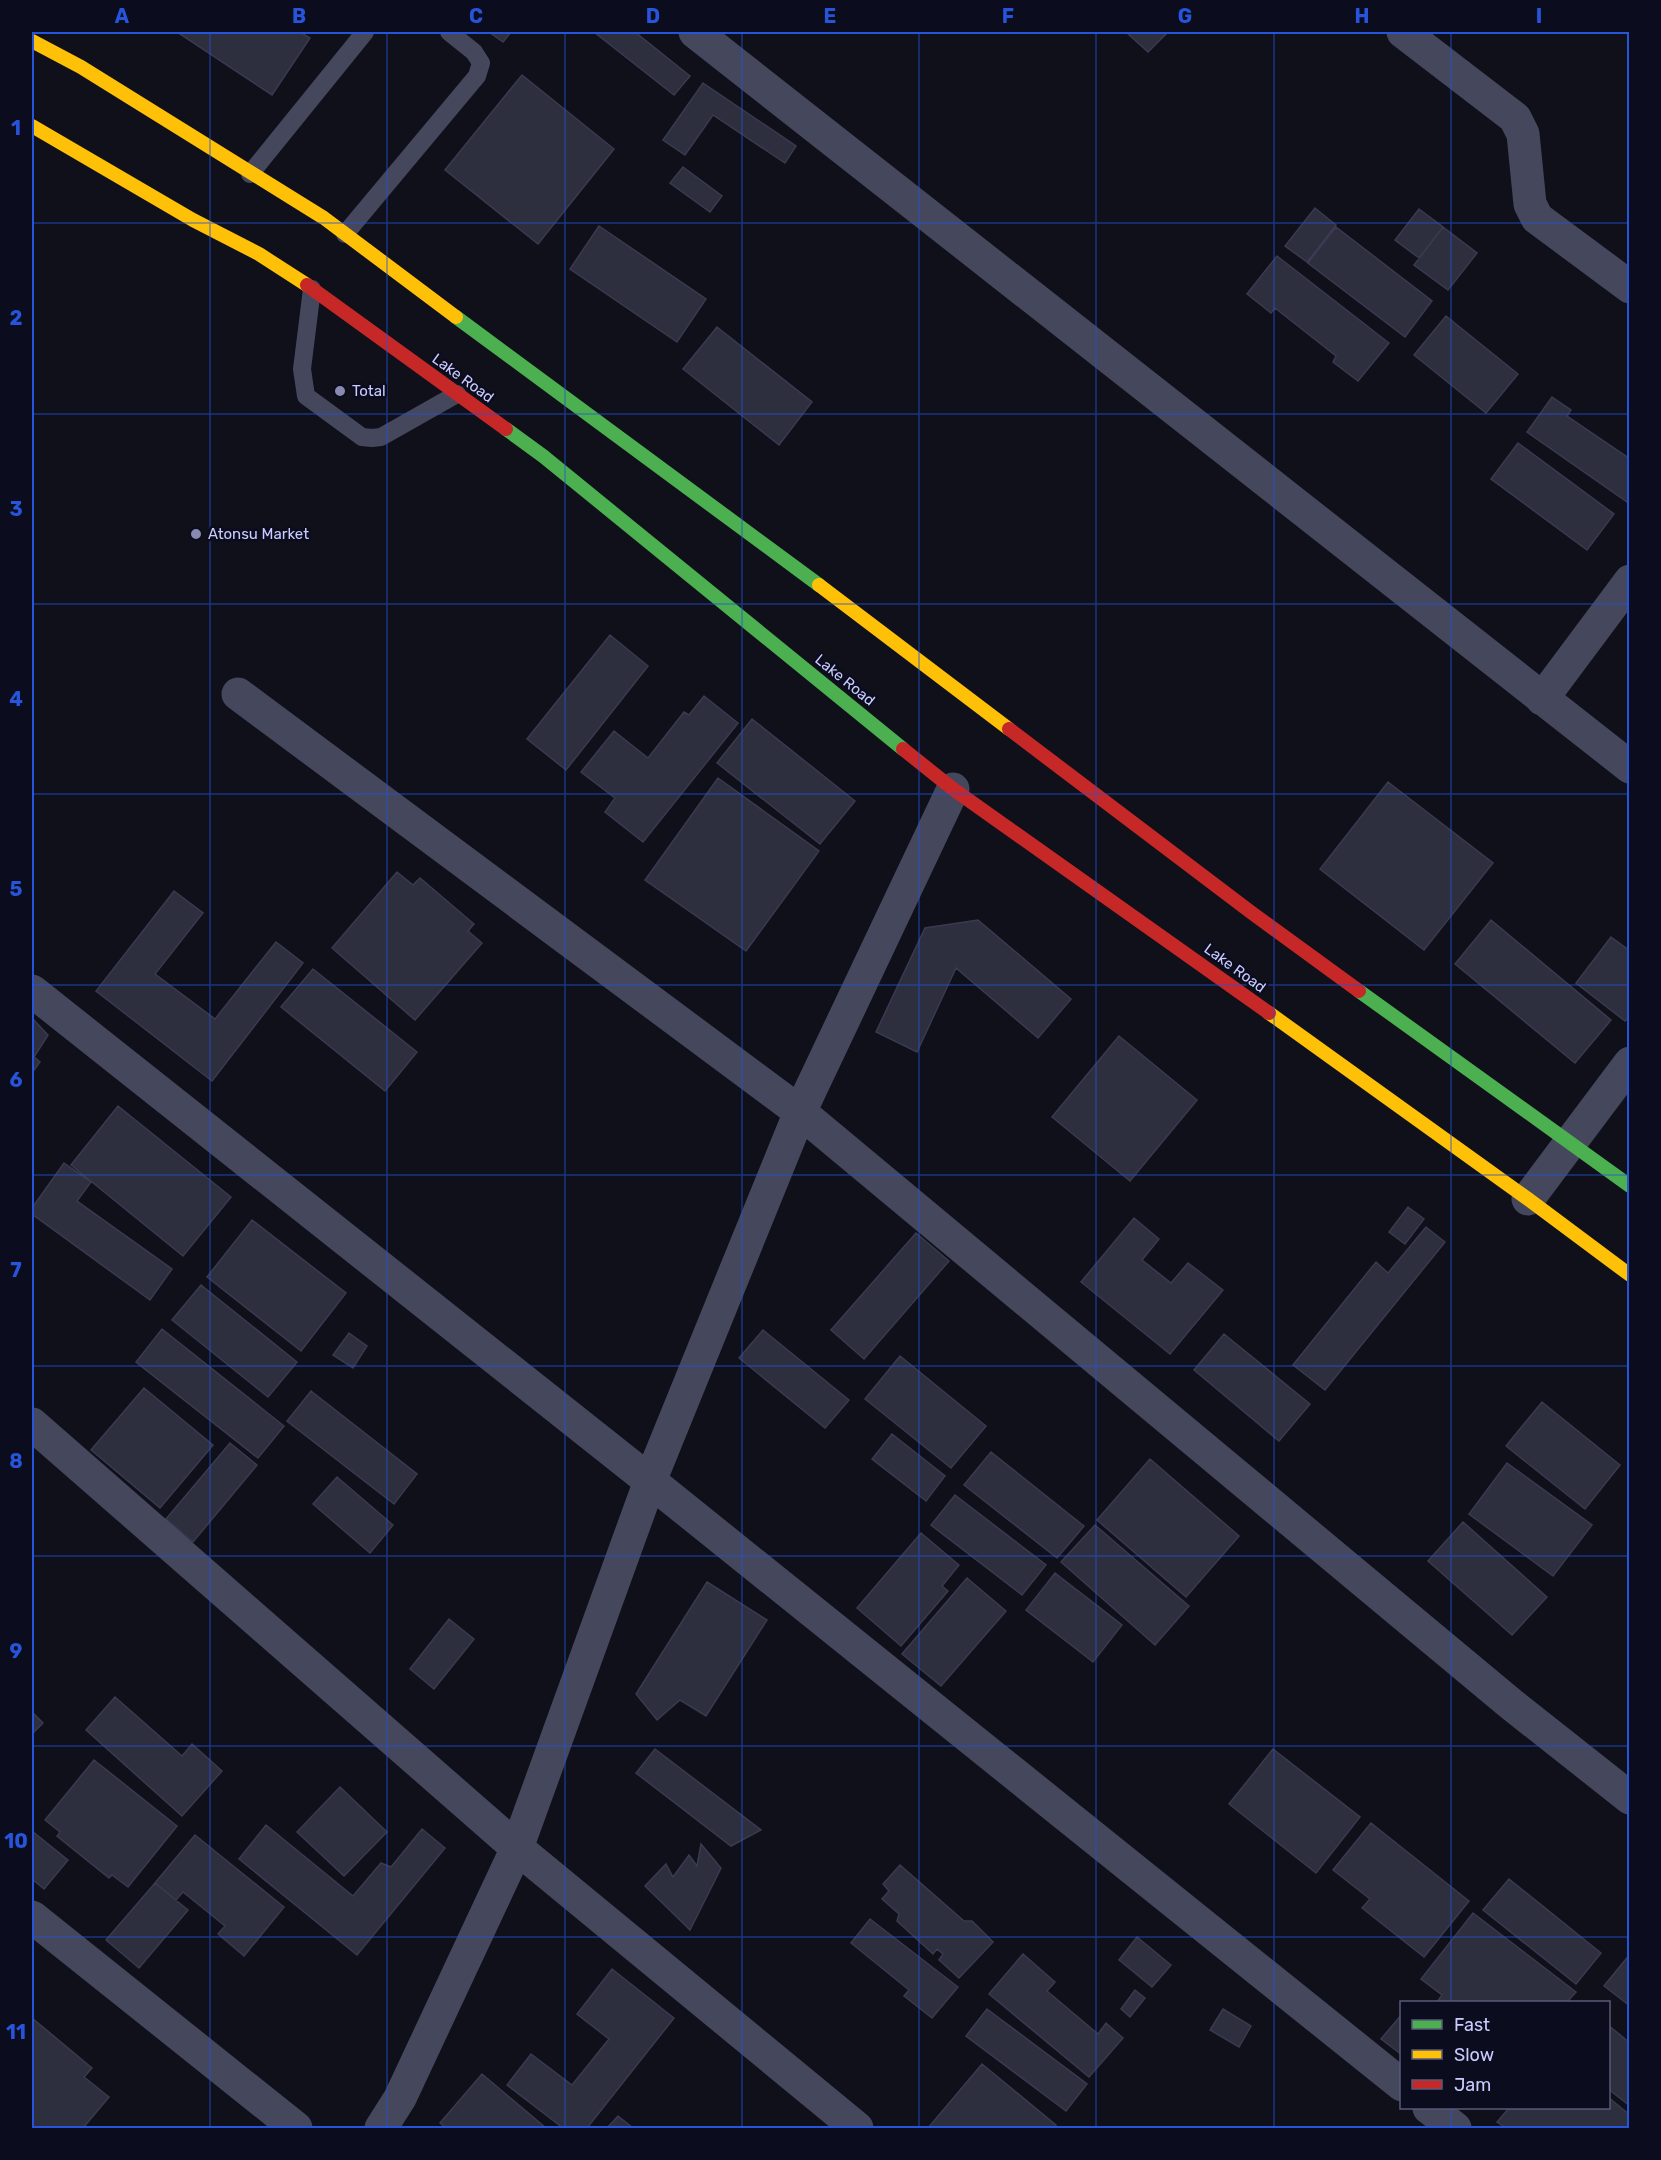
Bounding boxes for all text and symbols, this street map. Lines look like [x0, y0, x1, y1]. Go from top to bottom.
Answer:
text: A [115, 4, 130, 28]
text: B [292, 4, 306, 28]
text: C [469, 4, 483, 28]
text: D [646, 4, 660, 28]
text: E [824, 4, 836, 28]
text: F [1002, 4, 1014, 28]
text: G [1178, 4, 1192, 28]
text: H [1355, 4, 1369, 28]
text: I [1536, 4, 1542, 28]
text: 1 [11, 116, 21, 140]
text: 2 [10, 306, 23, 330]
street label: Lake Road [429, 350, 497, 406]
place label: Total [352, 382, 386, 400]
marker: Total [333, 384, 347, 398]
text: 3 [9, 497, 23, 521]
place label: Atonsu Market [208, 525, 309, 543]
marker: Atonsu Market [189, 527, 203, 541]
street label: Lake Road [811, 650, 879, 710]
text: 4 [9, 687, 23, 711]
text: 5 [10, 877, 23, 901]
street label: Lake Road [1201, 940, 1269, 996]
text: 6 [9, 1068, 23, 1092]
text: 7 [10, 1258, 22, 1282]
text: 8 [9, 1449, 23, 1473]
text: 9 [10, 1639, 23, 1663]
text: 10 [4, 1829, 28, 1853]
legend [1400, 2001, 1610, 2109]
text: Fast [1454, 2014, 1490, 2036]
text: 11 [6, 2020, 26, 2044]
text: Slow [1454, 2044, 1494, 2066]
text: Jam [1454, 2074, 1491, 2096]

